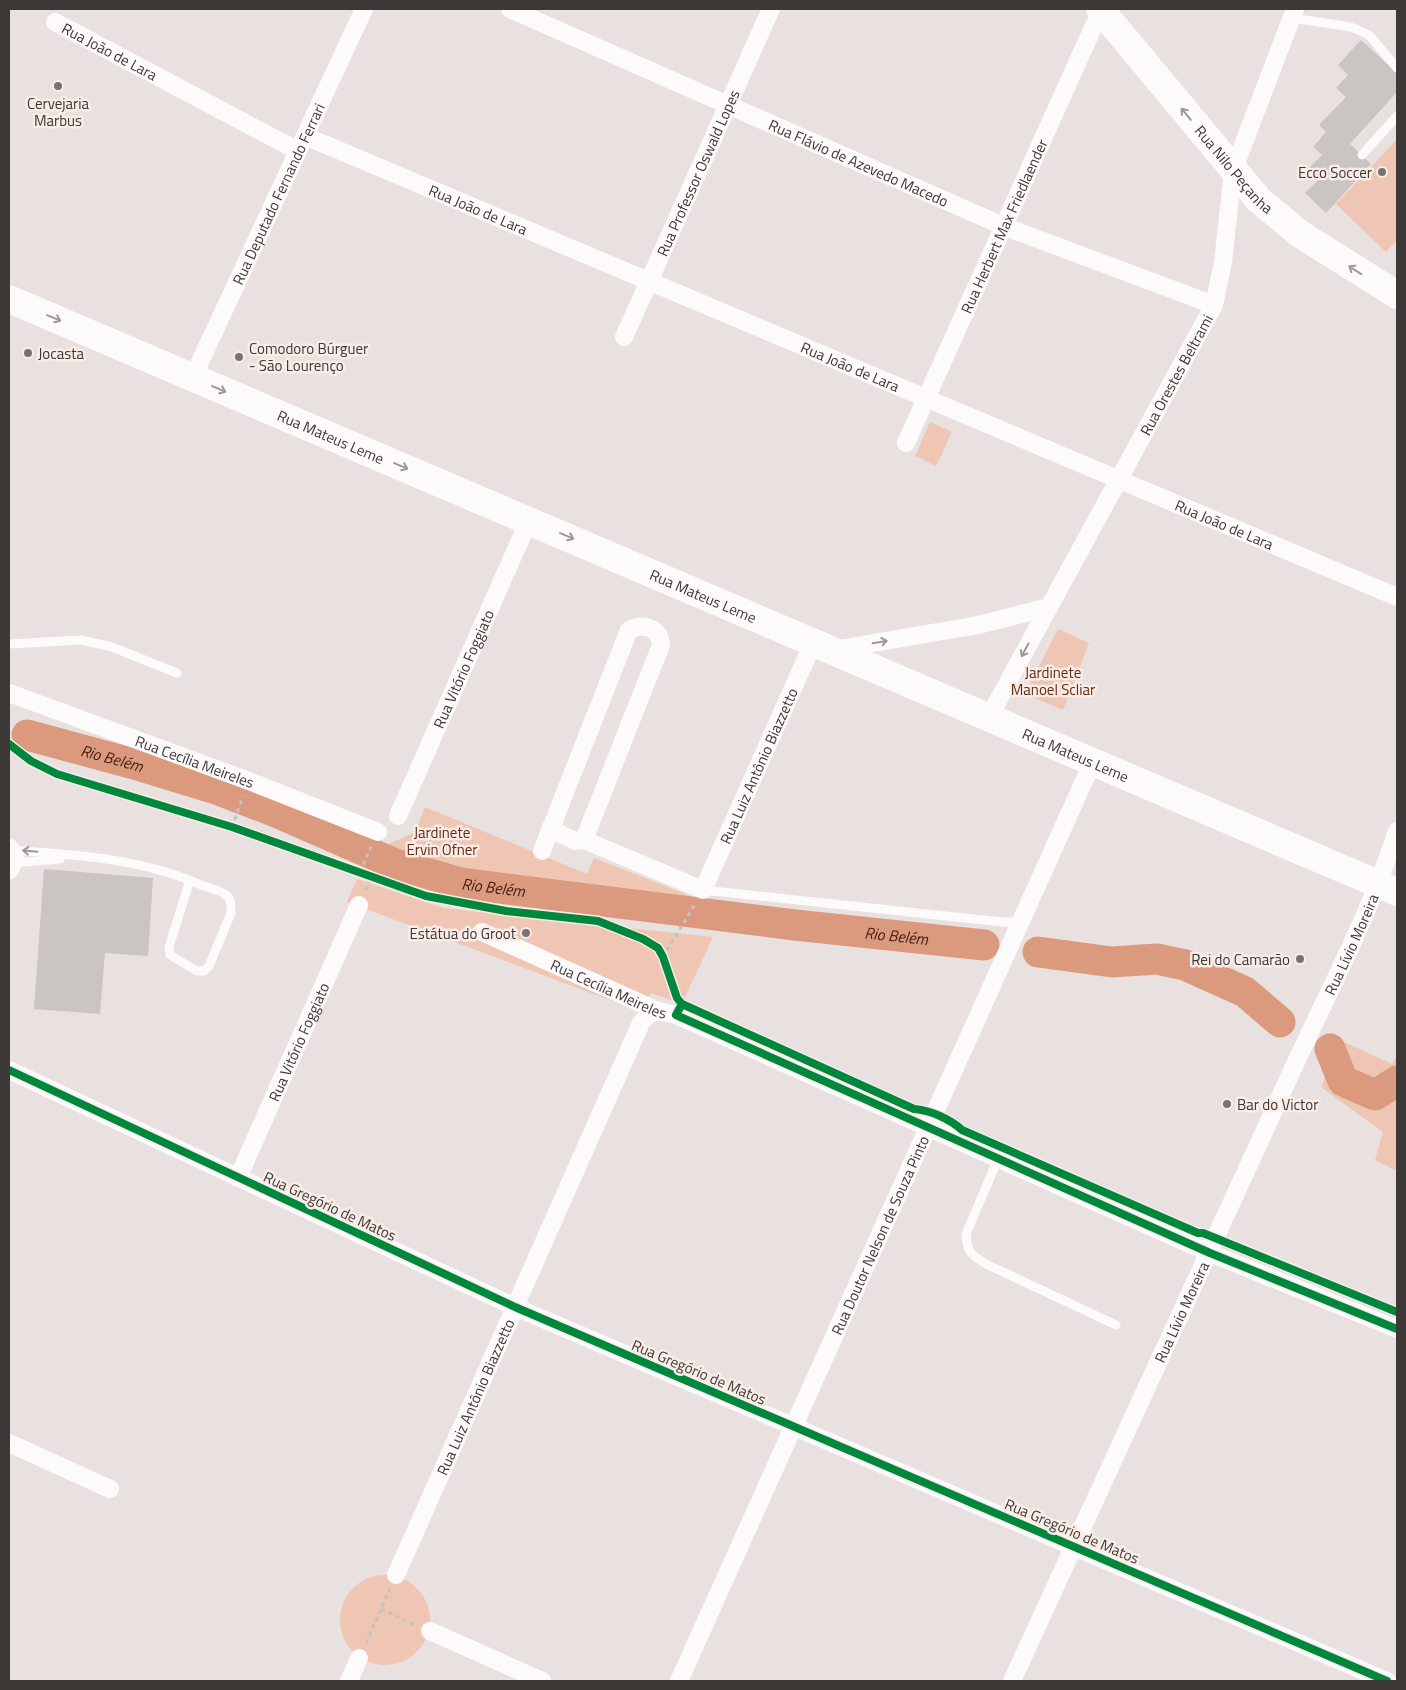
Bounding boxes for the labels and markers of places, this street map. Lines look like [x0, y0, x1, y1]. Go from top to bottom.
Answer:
marker: Cervejaria Marbus [52, 80, 64, 92]
place label: Cervejaria Marbus [27, 92, 90, 132]
place label: Ecco Soccer [1298, 161, 1372, 184]
marker: Ecco Soccer [1376, 166, 1388, 178]
place label: Comodoro Búrguer - São Lourenço [249, 337, 368, 377]
place label: Jocasta [38, 342, 84, 365]
marker: Jocasta [22, 347, 34, 359]
marker: Comodoro Búrguer - São Lourenço [233, 351, 245, 363]
place label: Estátua do Groot [409, 922, 517, 945]
marker: Estátua do Groot [520, 927, 532, 939]
place label: Rei do Camarão [1191, 948, 1290, 971]
marker: Rei do Camarão [1294, 953, 1306, 965]
place label: Bar do Victor [1237, 1093, 1318, 1116]
marker: Bar do Victor [1221, 1098, 1233, 1110]

